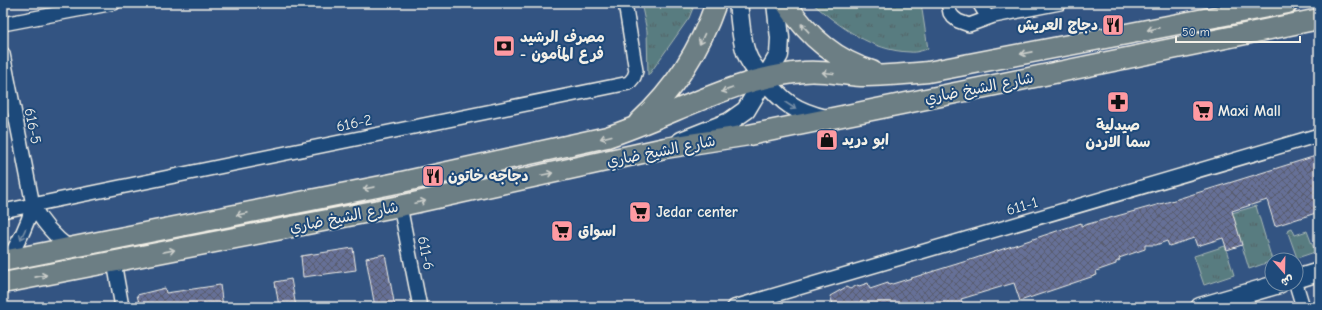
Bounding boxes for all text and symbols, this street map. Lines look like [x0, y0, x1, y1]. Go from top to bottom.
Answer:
restaurant icon: دجاج العريش [1100, 12, 1126, 38]
place label: دجاج العريش [1017, 16, 1098, 34]
scale bar [1176, 18, 1300, 44]
one-way arrow [800, 23, 810, 33]
one-way arrow [1147, 25, 1160, 33]
text: 50 m [1182, 25, 1210, 39]
place label: مصرف الرشيد - فرع المأمون [520, 28, 605, 64]
bank icon: مصرف الرشيد - فرع المأمون [491, 33, 517, 59]
one-way arrow [698, 33, 705, 45]
one-way arrow [1020, 50, 1033, 58]
one-way arrow [822, 69, 835, 77]
street label: شارع الشيخ ضاري [923, 69, 1035, 109]
one-way arrow [721, 87, 733, 95]
pharmacy icon: صيدلية سما الاردن [1105, 89, 1131, 115]
supermarket icon: Maxi Mall [1190, 98, 1216, 124]
one-way arrow [785, 102, 797, 110]
place label: Maxi Mall [1218, 102, 1281, 120]
street label: 616-5 [21, 106, 45, 146]
street label: 616-2 [334, 110, 374, 136]
place label: صيدلية سما الاردن [1086, 116, 1150, 151]
shop icon: ابو دريد [814, 127, 840, 153]
place label: ابو دريد [842, 131, 889, 150]
street label: شارع الشيخ ضاري [605, 132, 717, 172]
one-way arrow [600, 134, 613, 141]
restaurant icon: دجاجه خاتون [420, 163, 446, 189]
place label: دجاجه خاتون [448, 167, 529, 186]
one-way arrow [540, 169, 553, 177]
one-way arrow [363, 185, 376, 193]
street label: 611-1 [1004, 193, 1040, 219]
one-way arrow [413, 197, 426, 205]
street label: شارع الشيخ ضاري [288, 198, 400, 238]
supermarket icon: Jedar center [627, 199, 653, 225]
place label: Jedar center [656, 203, 738, 221]
one-way arrow [236, 210, 249, 218]
supermarket icon: اسواق [549, 218, 575, 244]
place label: اسواق [578, 222, 616, 241]
one-way arrow [19, 228, 26, 240]
street label: 611-6 [414, 235, 438, 271]
one-way arrow [162, 247, 175, 255]
north arrow [1264, 252, 1304, 292]
one-way arrow [34, 272, 47, 280]
text: ش [1279, 273, 1295, 289]

